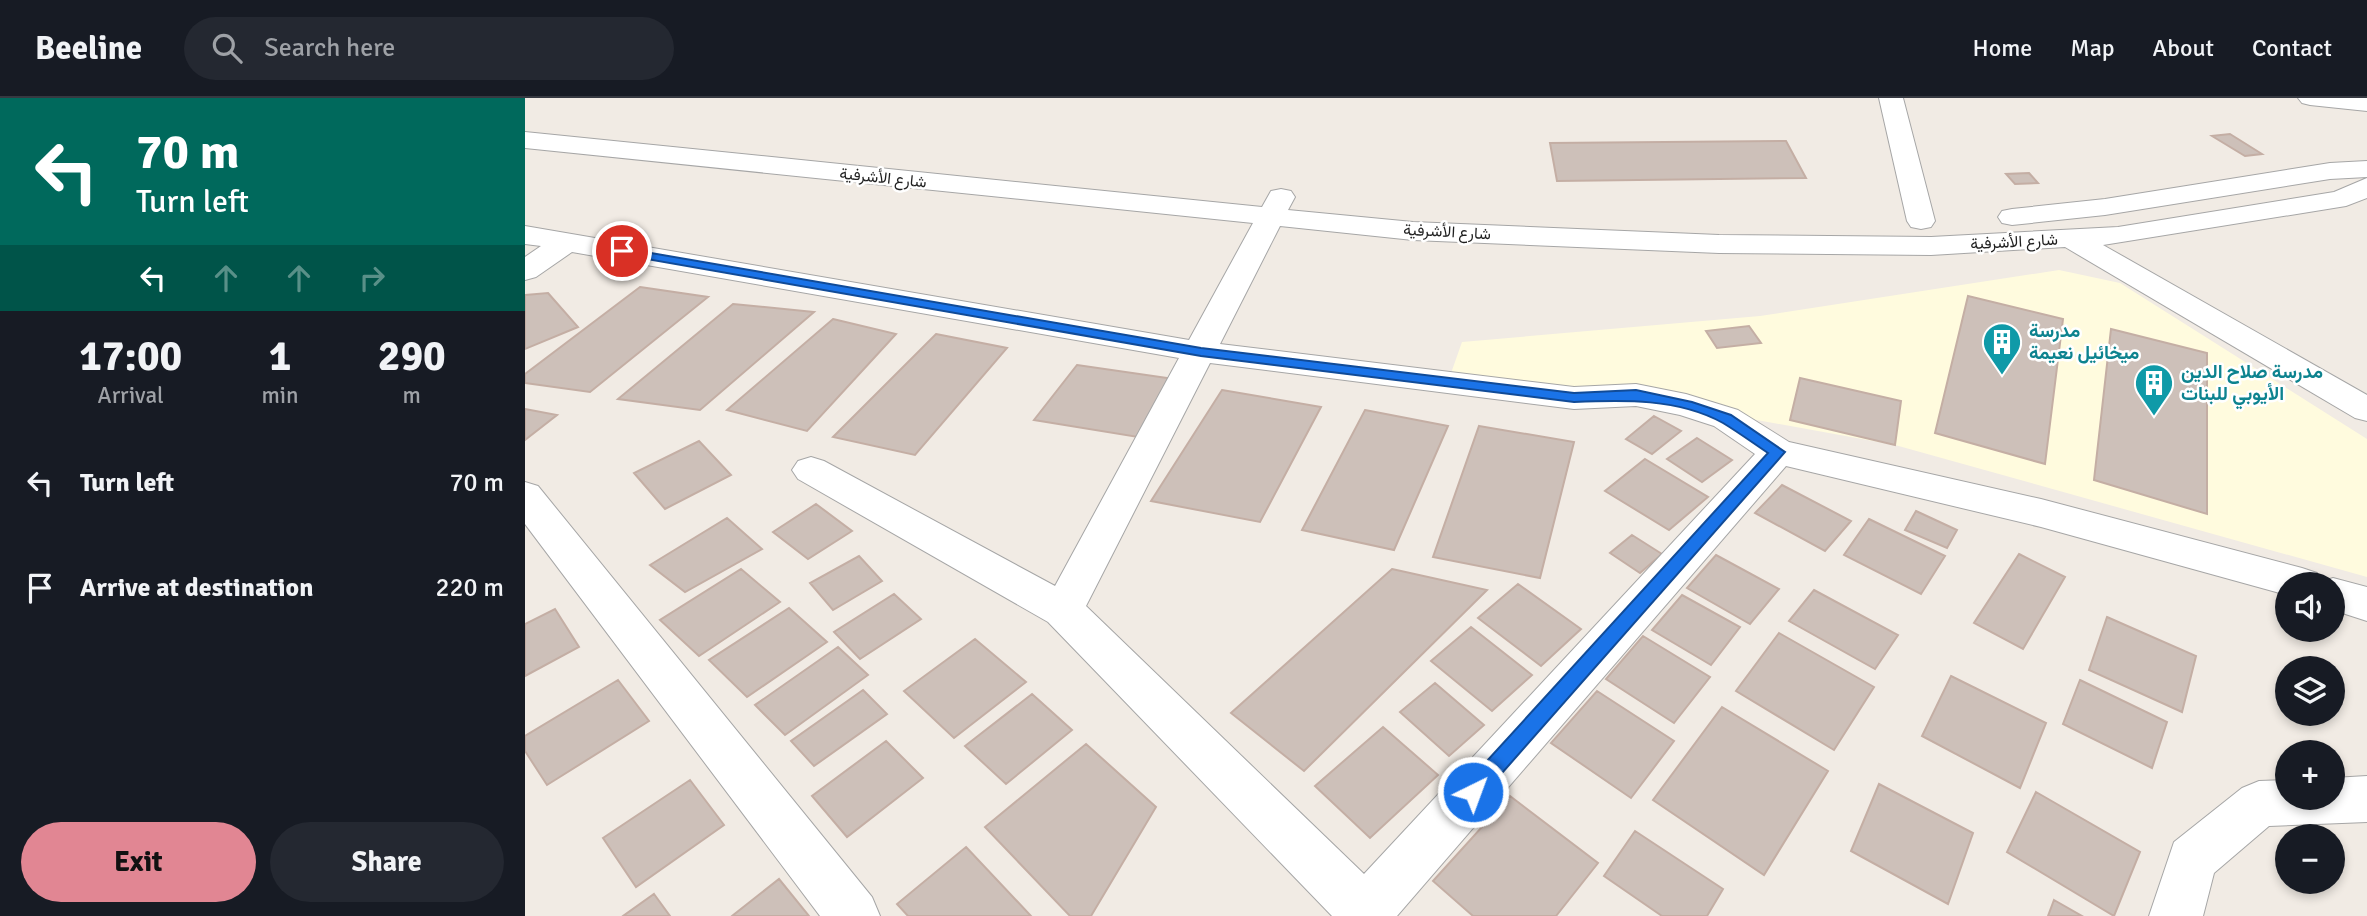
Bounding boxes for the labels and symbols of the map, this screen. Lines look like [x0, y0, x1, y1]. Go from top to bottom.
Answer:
street label: شارع الأشرفية [838, 163, 928, 194]
street label: شارع الأشرفية [1403, 220, 1491, 245]
pin [592, 221, 652, 281]
street label: شارع الأشرفية [1970, 230, 2058, 255]
place label: مدرسة ميخائيل نعيمة [2029, 319, 2139, 365]
building icon: مدرسة ميخائيل نعيمة [1981, 321, 2023, 376]
place label: مدرسة صلاح الدين الأيوبي للبنات [2181, 360, 2323, 410]
building icon: مدرسة صلاح الدين الأيوبي للبنات [2133, 362, 2175, 417]
position arrow [1436, 755, 1510, 829]

